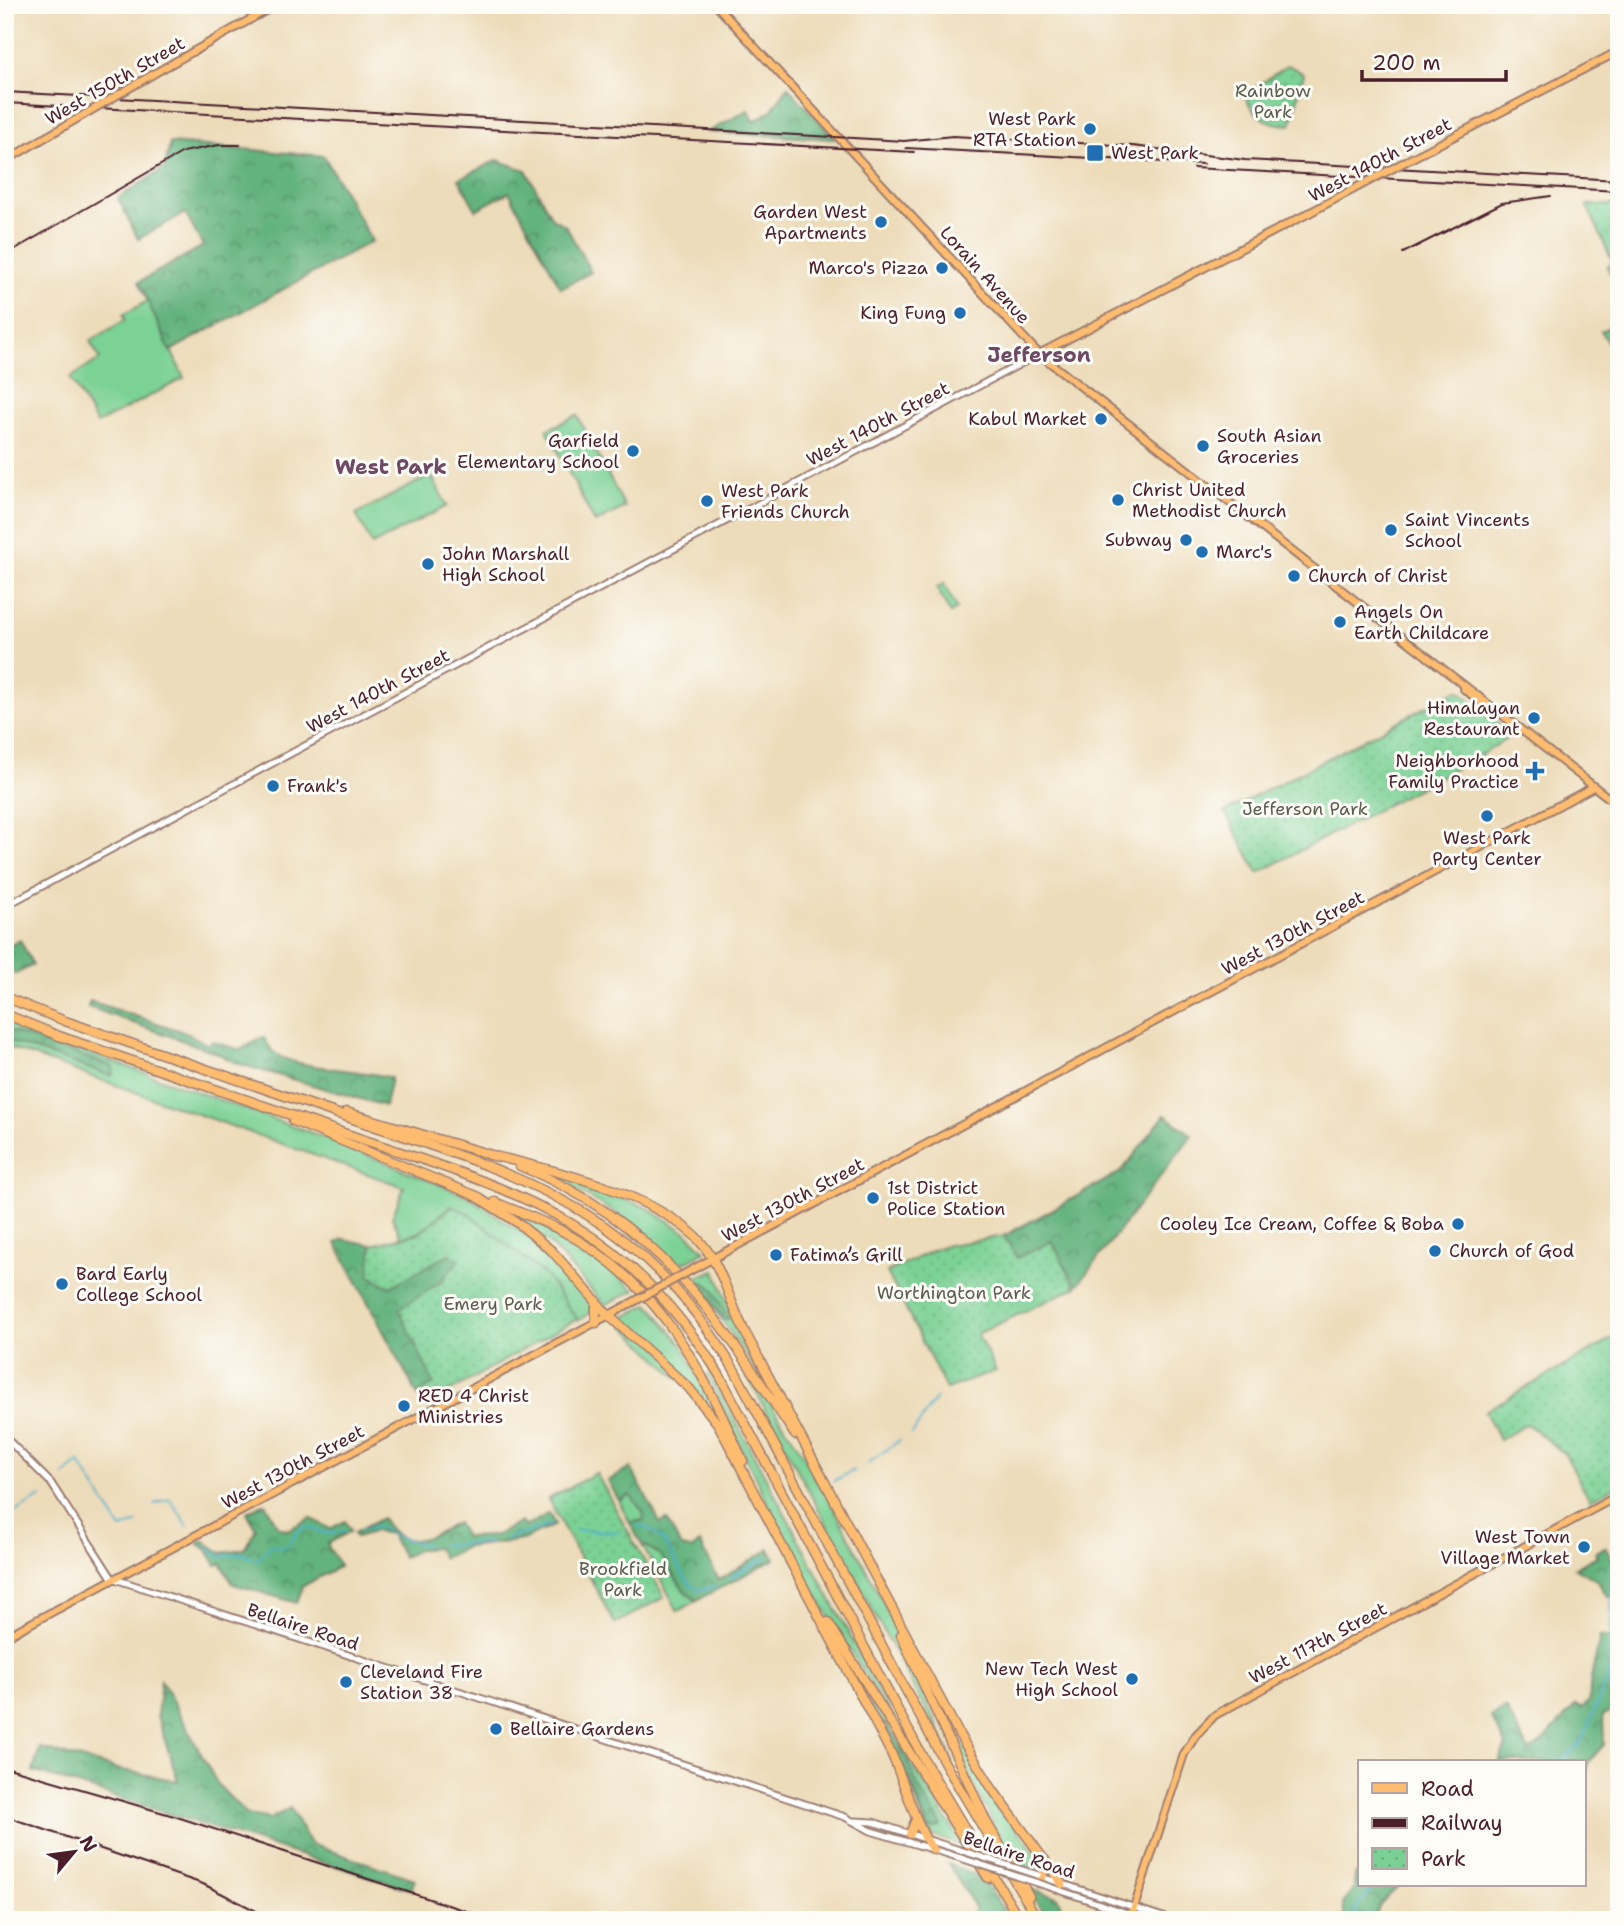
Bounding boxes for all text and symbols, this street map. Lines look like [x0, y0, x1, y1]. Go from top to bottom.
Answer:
street label: West 150th Street [41, 31, 189, 131]
scale bar [1362, 38, 1505, 82]
text: 200 m [1372, 49, 1441, 77]
park label: Rainbow Park [1235, 79, 1311, 124]
place label: West Park RTA Station [973, 107, 1076, 152]
street label: West 140th Street [1304, 112, 1456, 208]
marker: West Park RTA Station [1082, 121, 1098, 137]
place label: West Park [1111, 141, 1199, 165]
marker: West Park [1085, 143, 1105, 163]
place label: Garden West Apartments [753, 200, 867, 245]
marker: Garden West Apartments [873, 214, 889, 230]
street label: Lorain Avenue [935, 221, 1035, 329]
place label: Marco's Pizza [808, 256, 928, 280]
marker: Marco's Pizza [934, 260, 950, 276]
place label: King Fung [860, 301, 946, 325]
marker: King Fung [952, 305, 968, 321]
district label: Jefferson [987, 341, 1091, 369]
street label: West 140th Street [802, 376, 954, 472]
place label: Kabul Market [968, 407, 1087, 431]
marker: Kabul Market [1093, 411, 1109, 427]
place label: South Asian Groceries [1217, 424, 1321, 469]
place label: Garfield Elementary School [457, 429, 620, 474]
marker: South Asian Groceries [1195, 438, 1211, 454]
marker: Garfield Elementary School [625, 443, 641, 459]
district label: West Park [335, 453, 447, 481]
place label: Christ United Methodist Church [1132, 478, 1287, 523]
place label: West Park Friends Church [721, 479, 850, 524]
marker: Christ United Methodist Church [1110, 492, 1126, 508]
marker: West Park Friends Church [699, 493, 715, 509]
place label: Saint Vincents School [1405, 508, 1530, 553]
marker: Saint Vincents School [1383, 522, 1399, 538]
place label: Subway [1105, 528, 1172, 552]
marker: Subway [1178, 532, 1194, 548]
place label: Marc's [1216, 540, 1272, 564]
place label: John Marshall High School [442, 542, 570, 587]
marker: Marc's [1194, 544, 1210, 560]
marker: John Marshall High School [420, 556, 436, 572]
place label: Church of Christ [1308, 564, 1448, 588]
marker: Church of Christ [1286, 568, 1302, 584]
place label: Angels On Earth Childcare [1354, 600, 1489, 645]
marker: Angels On Earth Childcare [1332, 614, 1348, 630]
street label: West 140th Street [302, 643, 454, 739]
place label: Himalayan Restaurant [1424, 696, 1520, 741]
marker: Himalayan Restaurant [1526, 710, 1542, 726]
place label: Neighborhood Family Practice [1388, 749, 1519, 794]
marker: Neighborhood Family Practice [1525, 761, 1545, 781]
place label: Frank's [287, 774, 348, 798]
marker: Frank's [265, 778, 281, 794]
park label: Jefferson Park [1242, 797, 1368, 821]
marker: West Park Party Center [1479, 808, 1495, 824]
place label: West Park Party Center [1432, 826, 1542, 871]
street label: West 130th Street [1217, 885, 1369, 981]
street label: West 130th Street [717, 1152, 869, 1248]
place label: 1st District Police Station [887, 1176, 1005, 1221]
marker: 1st District Police Station [865, 1190, 881, 1206]
place label: Cooley Ice Cream, Coffee & Boba [1160, 1212, 1444, 1236]
marker: Cooley Ice Cream, Coffee & Boba [1450, 1216, 1466, 1232]
place label: Church of God [1449, 1239, 1574, 1263]
place label: Fatima’s Grill [790, 1243, 903, 1267]
marker: Church of God [1427, 1243, 1443, 1259]
marker: Fatima’s Grill [768, 1247, 784, 1263]
place label: Bard Early College School [76, 1262, 203, 1307]
marker: Bard Early College School [54, 1276, 70, 1292]
park label: Worthington Park [877, 1281, 1031, 1305]
park label: Emery Park [443, 1292, 543, 1316]
place label: RED 4 Christ Ministries [418, 1384, 529, 1429]
marker: RED 4 Christ Ministries [396, 1398, 412, 1414]
street label: West 130th Street [217, 1419, 369, 1515]
place label: West Town Village Market [1440, 1525, 1570, 1570]
marker: West Town Village Market [1576, 1539, 1592, 1555]
park label: Brookfield Park [579, 1557, 667, 1602]
street label: West 117th Street [1245, 1596, 1391, 1689]
street label: Bellaire Road [244, 1598, 362, 1656]
place label: New Tech West High School [985, 1657, 1119, 1702]
place label: Cleveland Fire Station 38 [360, 1660, 483, 1705]
marker: New Tech West High School [1124, 1671, 1140, 1687]
marker: Cleveland Fire Station 38 [338, 1674, 354, 1690]
place label: Bellaire Gardens [510, 1717, 654, 1741]
marker: Bellaire Gardens [488, 1721, 504, 1737]
legend [1358, 1760, 1586, 1886]
text: Road [1421, 1775, 1474, 1803]
text: Railway [1421, 1809, 1503, 1837]
north arrow [38, 1816, 108, 1886]
street label: Bellaire Road [960, 1826, 1078, 1884]
text: N [74, 1831, 103, 1857]
text: Park [1421, 1845, 1466, 1873]

